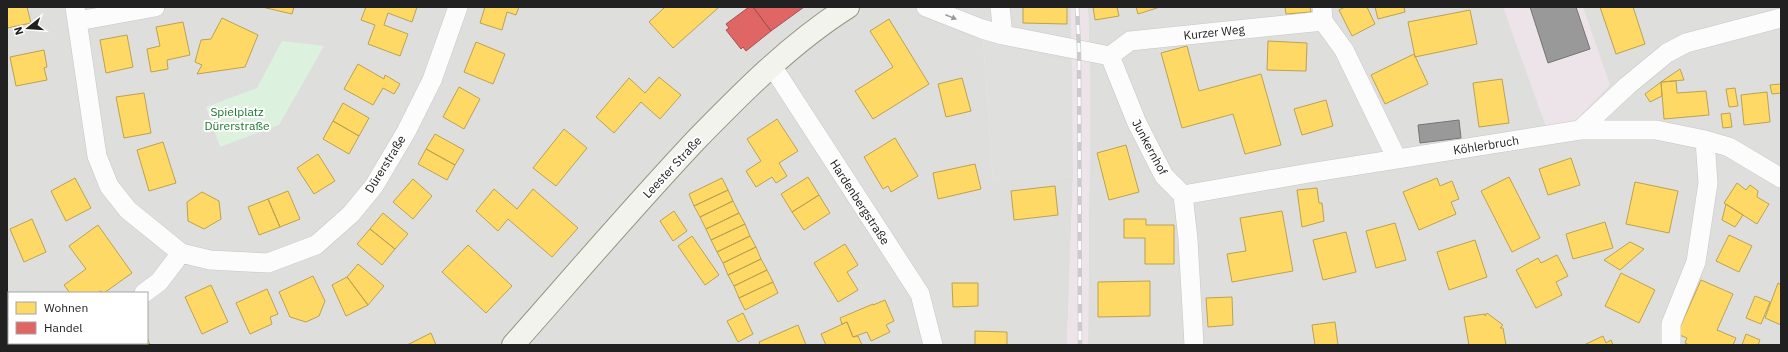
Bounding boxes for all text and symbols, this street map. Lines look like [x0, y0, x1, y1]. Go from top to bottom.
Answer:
north arrow [8, 8, 48, 48]
one-way arrow [945, 14, 957, 20]
street label: Kurzer Weg [1183, 21, 1246, 43]
text: N [11, 25, 26, 37]
park label: Spielplatz Dürerstraße [204, 104, 270, 133]
street label: Junkernhof [1129, 117, 1171, 178]
street label: Dürerstraße [361, 132, 409, 196]
street label: Köhlerbruch [1452, 132, 1520, 158]
street label: Leester Straße [640, 133, 705, 201]
street label: Hardenbergstraße [827, 157, 893, 248]
legend [8, 292, 148, 344]
text: Wohnen [44, 300, 88, 315]
text: Handel [44, 320, 83, 335]

